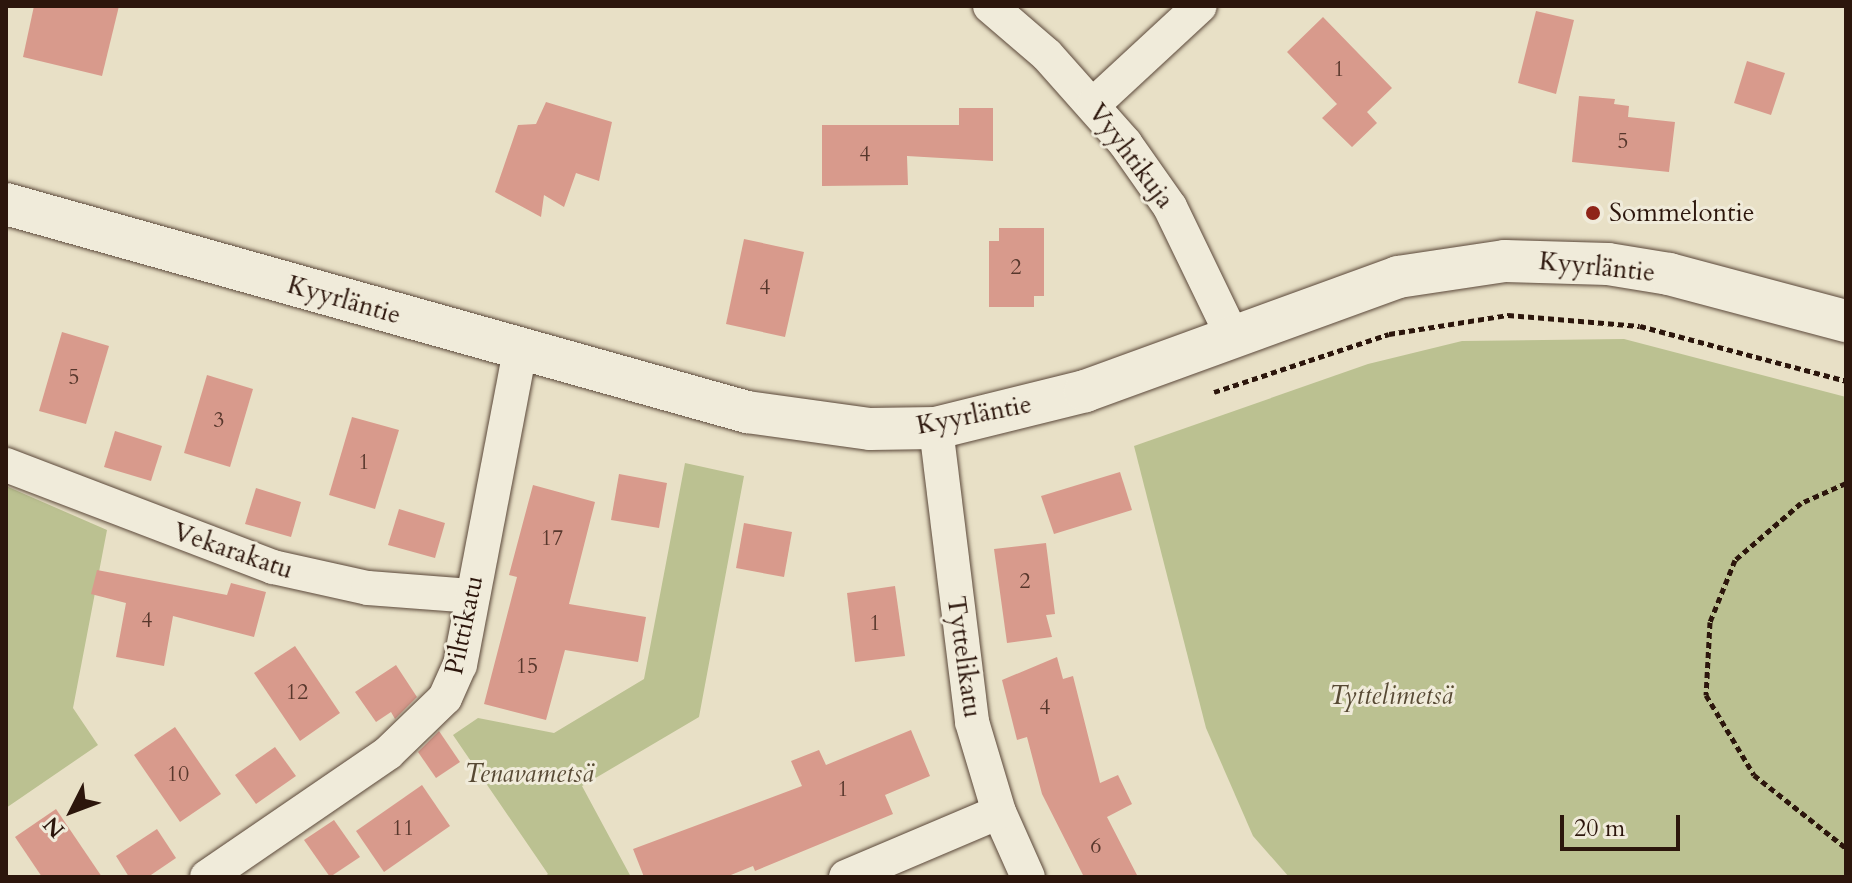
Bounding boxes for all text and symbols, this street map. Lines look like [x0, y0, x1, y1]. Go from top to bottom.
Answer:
house number: 1 [1333, 57, 1345, 83]
street label: Vyyhtikuja [1081, 97, 1181, 215]
house number: 5 [1617, 129, 1629, 155]
house number: 4 [859, 142, 871, 168]
place label: Sommelontie [1609, 197, 1755, 229]
marker: Sommelontie [1584, 204, 1602, 222]
street label: Kyyrläntie [1537, 245, 1657, 289]
house number: 2 [1010, 255, 1022, 281]
street label: Kyyrläntie [284, 269, 404, 331]
house number: 4 [759, 275, 771, 301]
house number: 5 [68, 365, 80, 391]
street label: Kyyrläntie [914, 389, 1034, 441]
house number: 3 [213, 408, 225, 434]
house number: 1 [358, 450, 370, 476]
street label: Vekarakatu [169, 516, 297, 586]
house number: 17 [541, 526, 563, 552]
house number: 2 [1019, 569, 1031, 595]
street label: Pilttikatu [438, 573, 490, 677]
street label: Tyttelikatu [940, 594, 988, 720]
house number: 4 [141, 608, 153, 634]
house number: 1 [869, 611, 881, 637]
house number: 15 [516, 654, 538, 680]
house number: 12 [286, 680, 308, 706]
park label: Tyttelimetsä [1329, 680, 1453, 712]
house number: 4 [1039, 695, 1051, 721]
park label: Tenavametsä [465, 758, 593, 790]
house number: 10 [167, 762, 189, 788]
north arrow [32, 771, 112, 851]
house number: 1 [837, 777, 849, 803]
scale bar [1564, 799, 1684, 849]
text: N [37, 810, 72, 844]
text: 20 m [1574, 812, 1625, 845]
house number: 11 [392, 816, 414, 842]
house number: 6 [1090, 834, 1102, 860]

